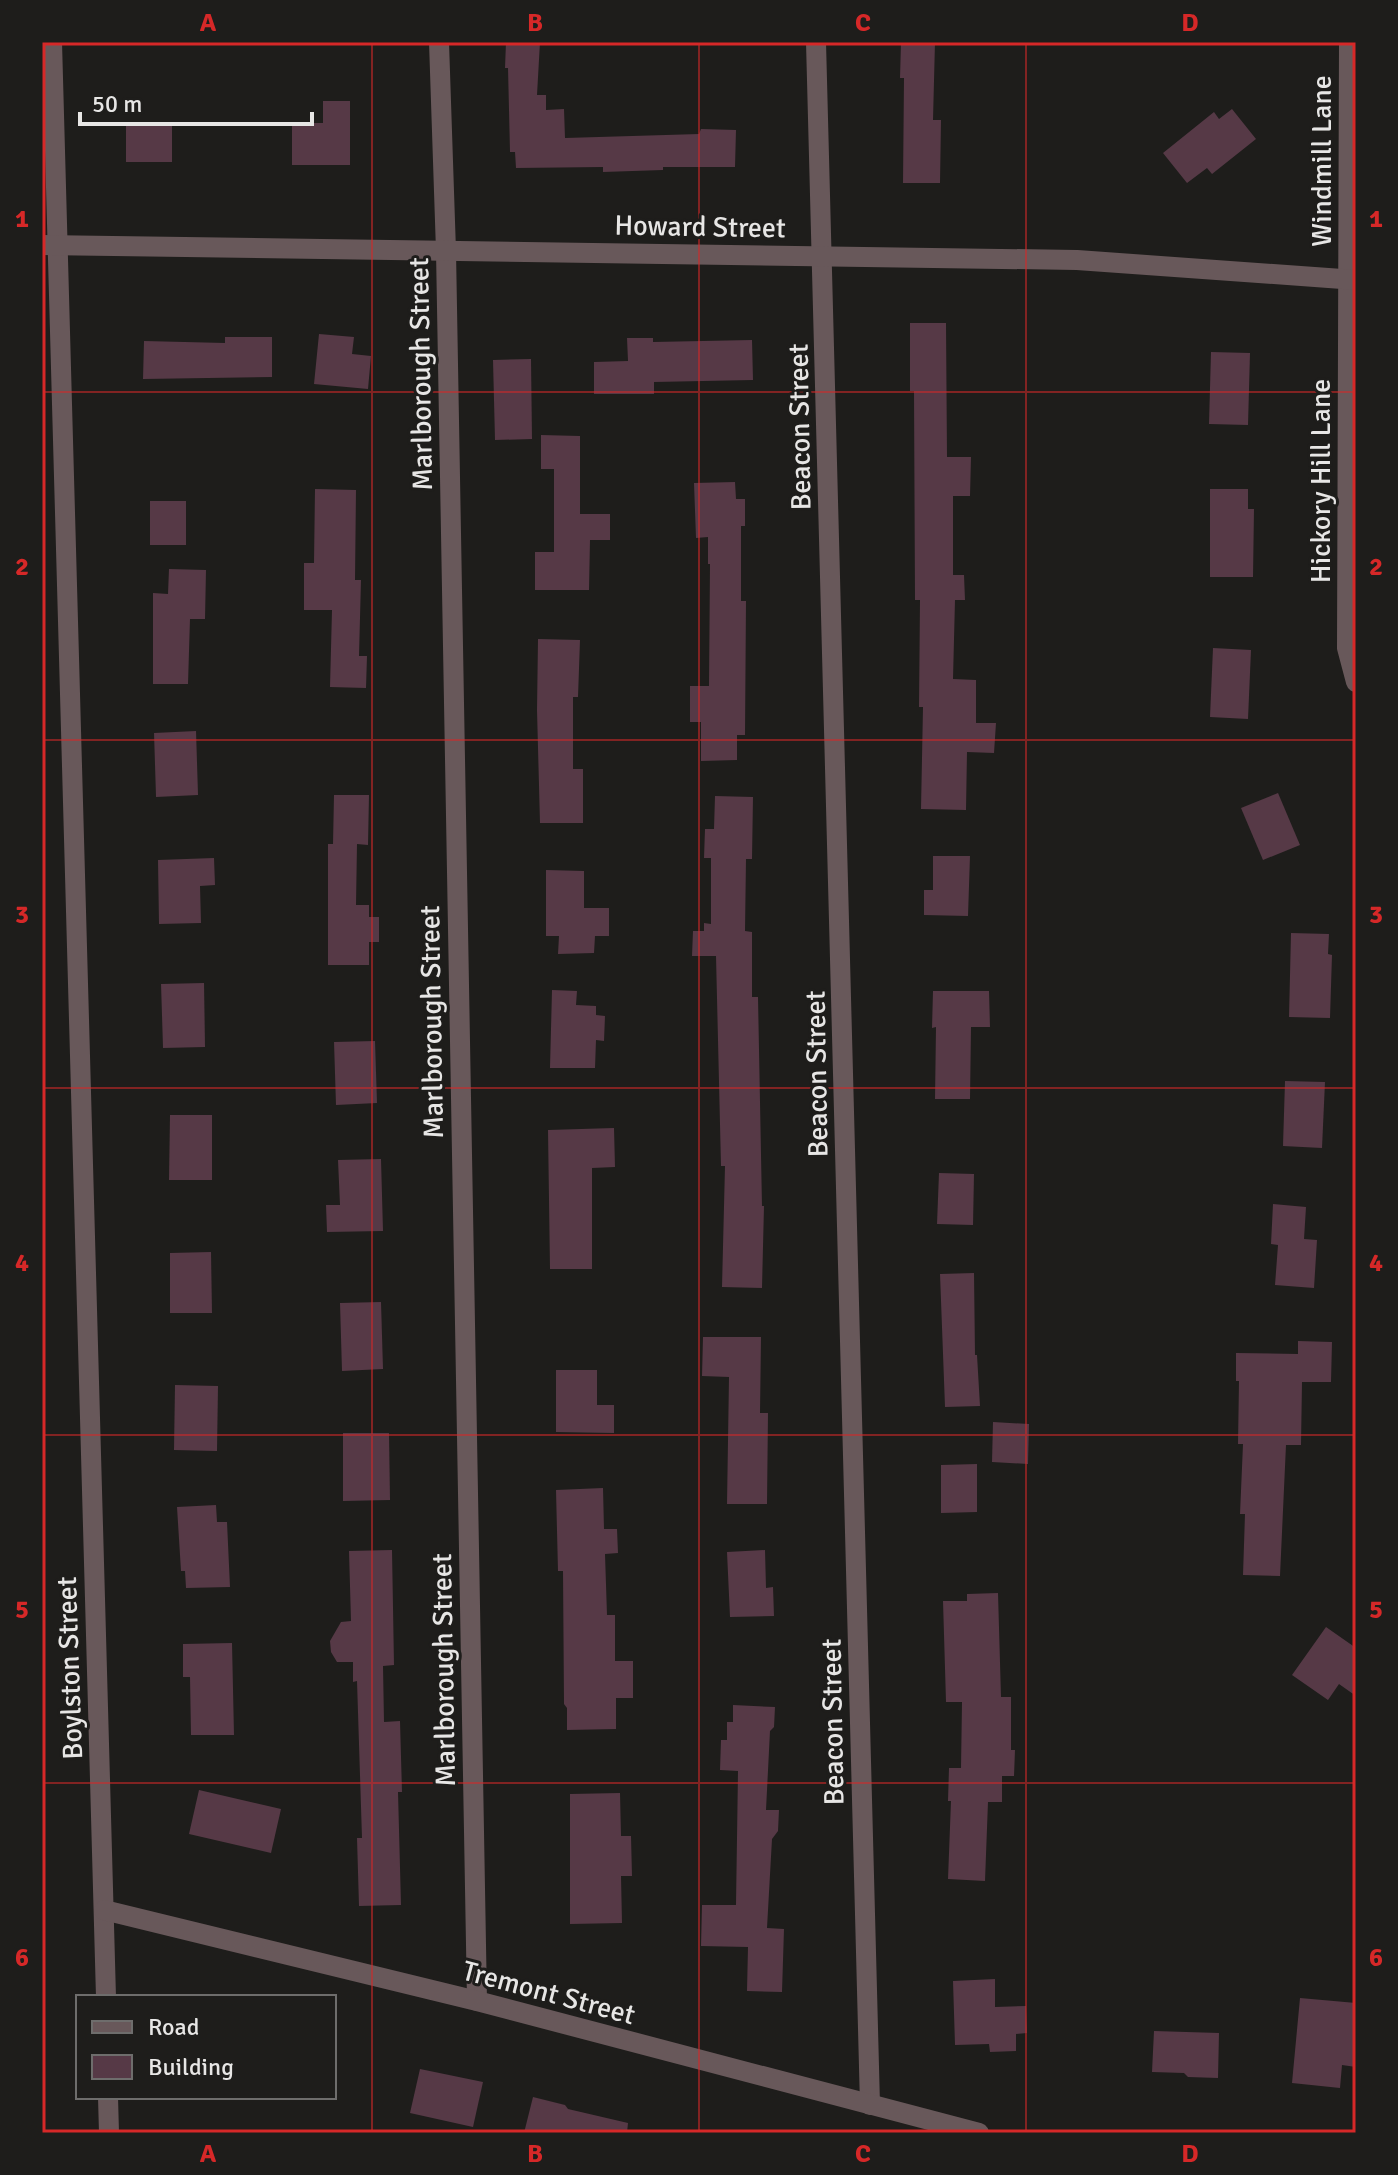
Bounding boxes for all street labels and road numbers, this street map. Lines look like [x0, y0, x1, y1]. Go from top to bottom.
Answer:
street label: Windmill Lane [1305, 75, 1339, 247]
street label: Howard Street [614, 209, 786, 245]
street label: Marlborough Street [402, 257, 440, 491]
street label: Beacon Street [782, 343, 818, 511]
street label: Hickory Hill Lane [1304, 379, 1338, 583]
street label: Marlborough Street [413, 905, 451, 1139]
street label: Beacon Street [799, 990, 835, 1158]
street label: Marlborough Street [425, 1553, 463, 1787]
street label: Boylston Street [50, 1576, 90, 1760]
street label: Beacon Street [815, 1638, 851, 1806]
street label: Tremont Street [459, 1954, 639, 2032]

